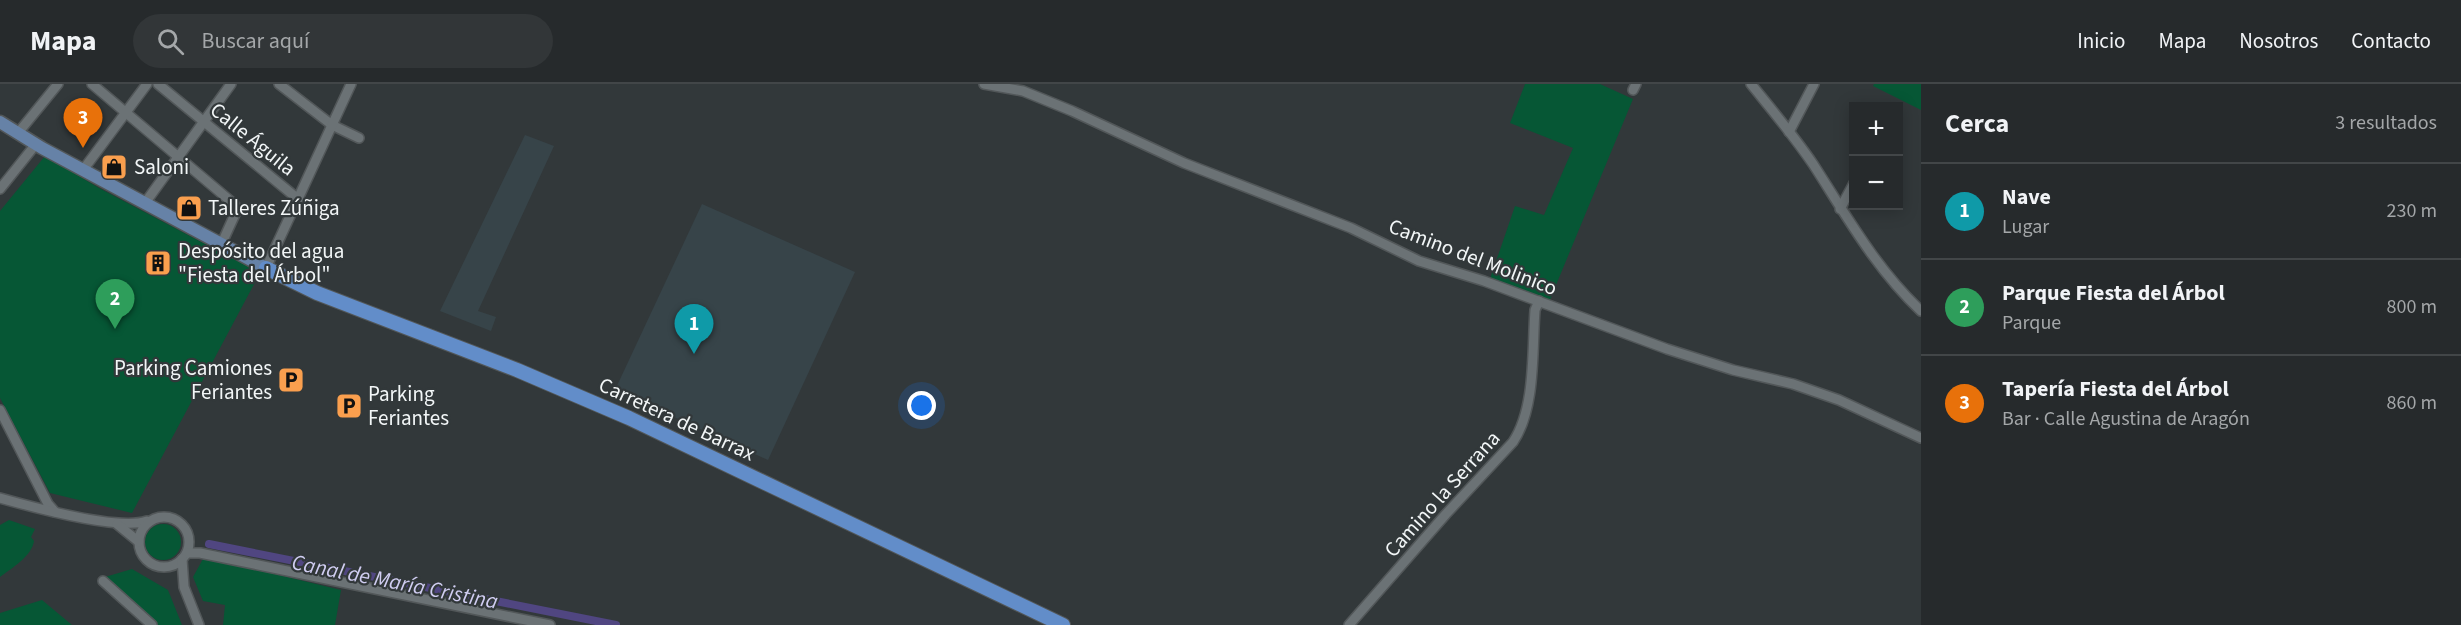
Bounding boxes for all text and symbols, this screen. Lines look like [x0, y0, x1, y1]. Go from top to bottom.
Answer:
search box [133, 14, 553, 68]
text: Mapa [30, 21, 97, 61]
icon: search [154, 25, 187, 58]
text: Buscar aquí [202, 25, 309, 57]
text: Inicio [2077, 26, 2125, 56]
text: Mapa [2158, 26, 2206, 56]
text: Nosotros [2239, 26, 2318, 56]
text: Contacto [2351, 26, 2431, 56]
street label: Calle Águila [204, 95, 302, 183]
pin: 3 [64, 98, 103, 148]
map controls [1849, 102, 1903, 210]
button: + [1849, 102, 1903, 156]
text: Cerca [1945, 105, 2009, 142]
text: 3 resultados [2335, 109, 2437, 137]
shop icon: Saloni [99, 152, 129, 182]
place label: Saloni [134, 152, 189, 182]
button: − [1849, 156, 1903, 210]
text: Nave [2002, 181, 2051, 213]
shop icon: Talleres Zúñiga [174, 193, 204, 223]
place label: Talleres Zúñiga [208, 193, 340, 223]
text: 1 [1959, 197, 1970, 225]
text: 230 m [2387, 197, 2437, 225]
street label: Camino del Molinico [1384, 211, 1562, 303]
text: Lugar [2002, 213, 2049, 241]
place label: Despósito del agua "Fiesta del Árbol" [178, 236, 344, 290]
building icon: Despósito del agua "Fiesta del Árbol" [143, 248, 173, 278]
text: Parque Fiesta del Árbol [2002, 277, 2225, 309]
pin: 2 [96, 280, 134, 329]
text: 2 [1959, 293, 1970, 321]
text: 800 m [2387, 293, 2437, 321]
pin: 1 [674, 304, 714, 354]
text: Parque [2002, 309, 2061, 337]
place label: Parking Camiones Feriantes [114, 353, 272, 407]
parking icon: Parking Camiones Feriantes [276, 365, 306, 395]
street label: Carretera de Barrax [594, 370, 761, 469]
text: Tapería Fiesta del Árbol [2002, 373, 2229, 405]
place label: Parking Feriantes [368, 379, 449, 433]
text: 3 [1959, 389, 1970, 417]
text: 860 m [2387, 389, 2437, 417]
parking icon: Parking Feriantes [334, 391, 364, 421]
your location [907, 391, 936, 420]
text: Bar · Calle Agustina de Aragón [2002, 405, 2250, 433]
street label: Camino la Serrana [1377, 424, 1507, 564]
water label: Canal de María Cristina [289, 546, 501, 618]

